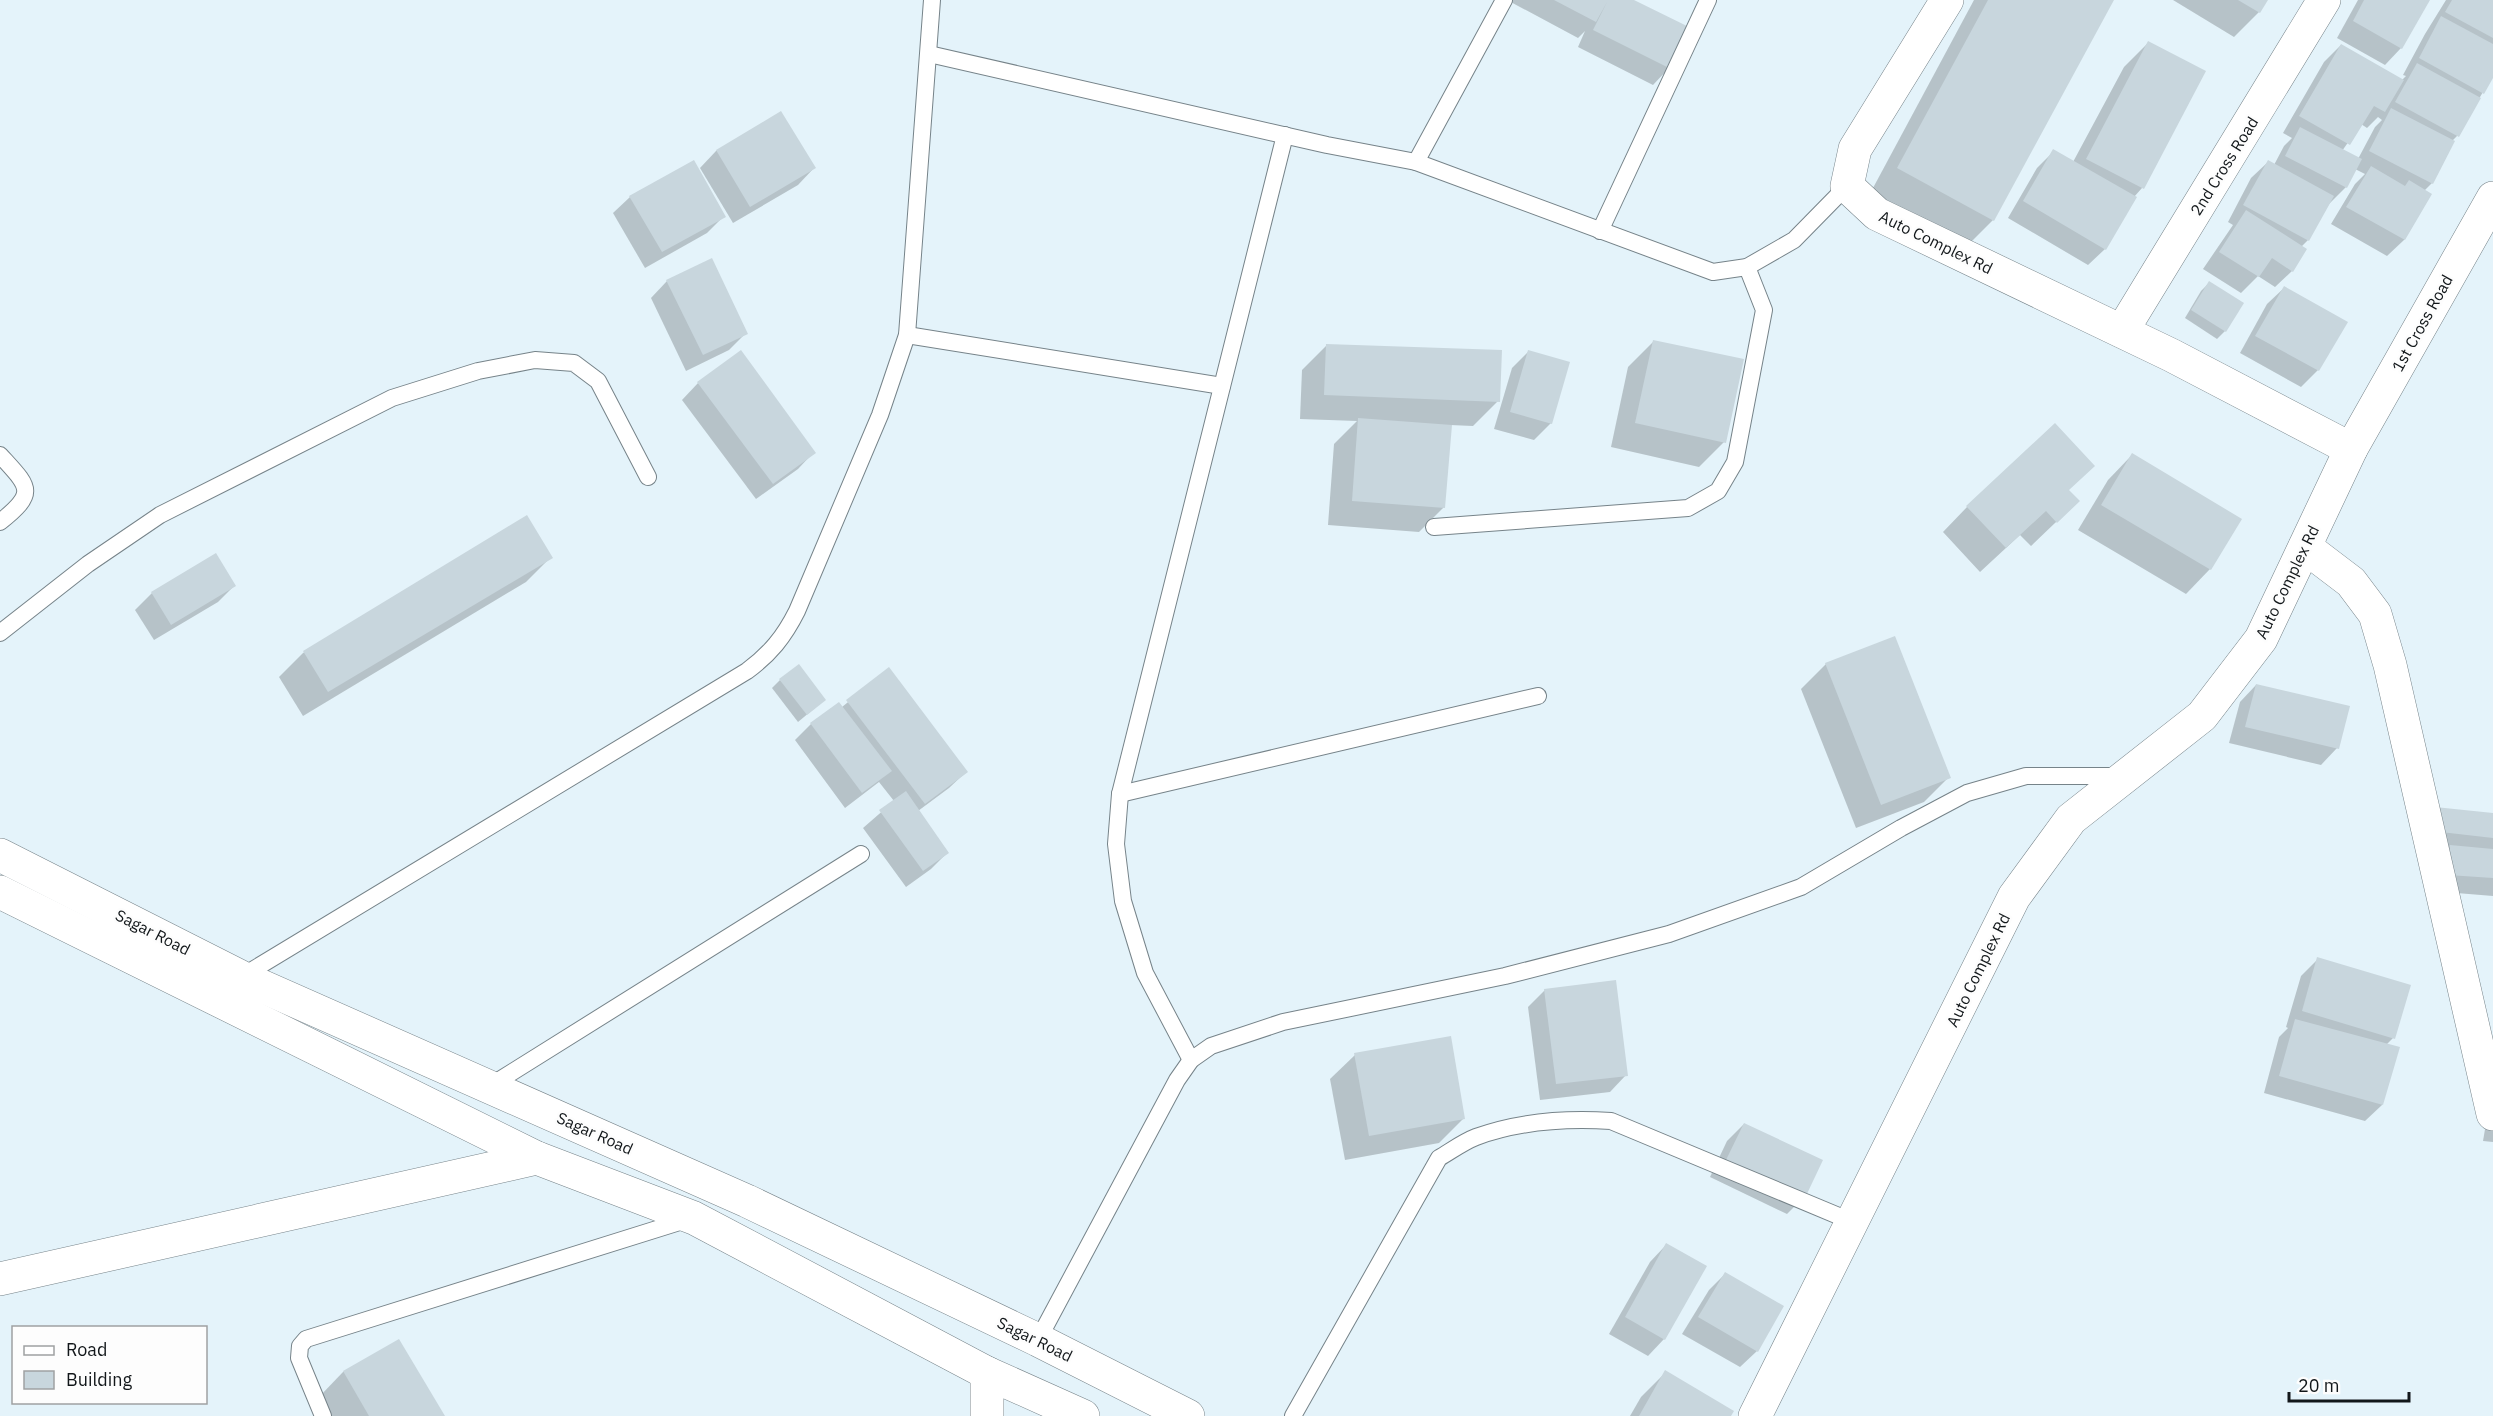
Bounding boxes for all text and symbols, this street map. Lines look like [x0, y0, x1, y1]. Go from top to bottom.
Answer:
street label: 2nd Cross Road [2186, 113, 2262, 219]
street label: Auto Complex Rd [1876, 206, 1996, 278]
street label: 1st Cross Road [2387, 271, 2457, 375]
street label: Auto Complex Rd [2251, 522, 2323, 642]
street label: Sagar Road [112, 905, 194, 959]
street label: Auto Complex Rd [1942, 910, 2014, 1030]
street label: Sagar Road [554, 1107, 636, 1159]
street label: Sagar Road [994, 1312, 1076, 1366]
legend [12, 1326, 207, 1404]
text: Road [66, 1338, 107, 1361]
scale bar [2289, 1365, 2409, 1403]
text: Building [66, 1368, 133, 1391]
text: 20 m [2298, 1374, 2340, 1397]

